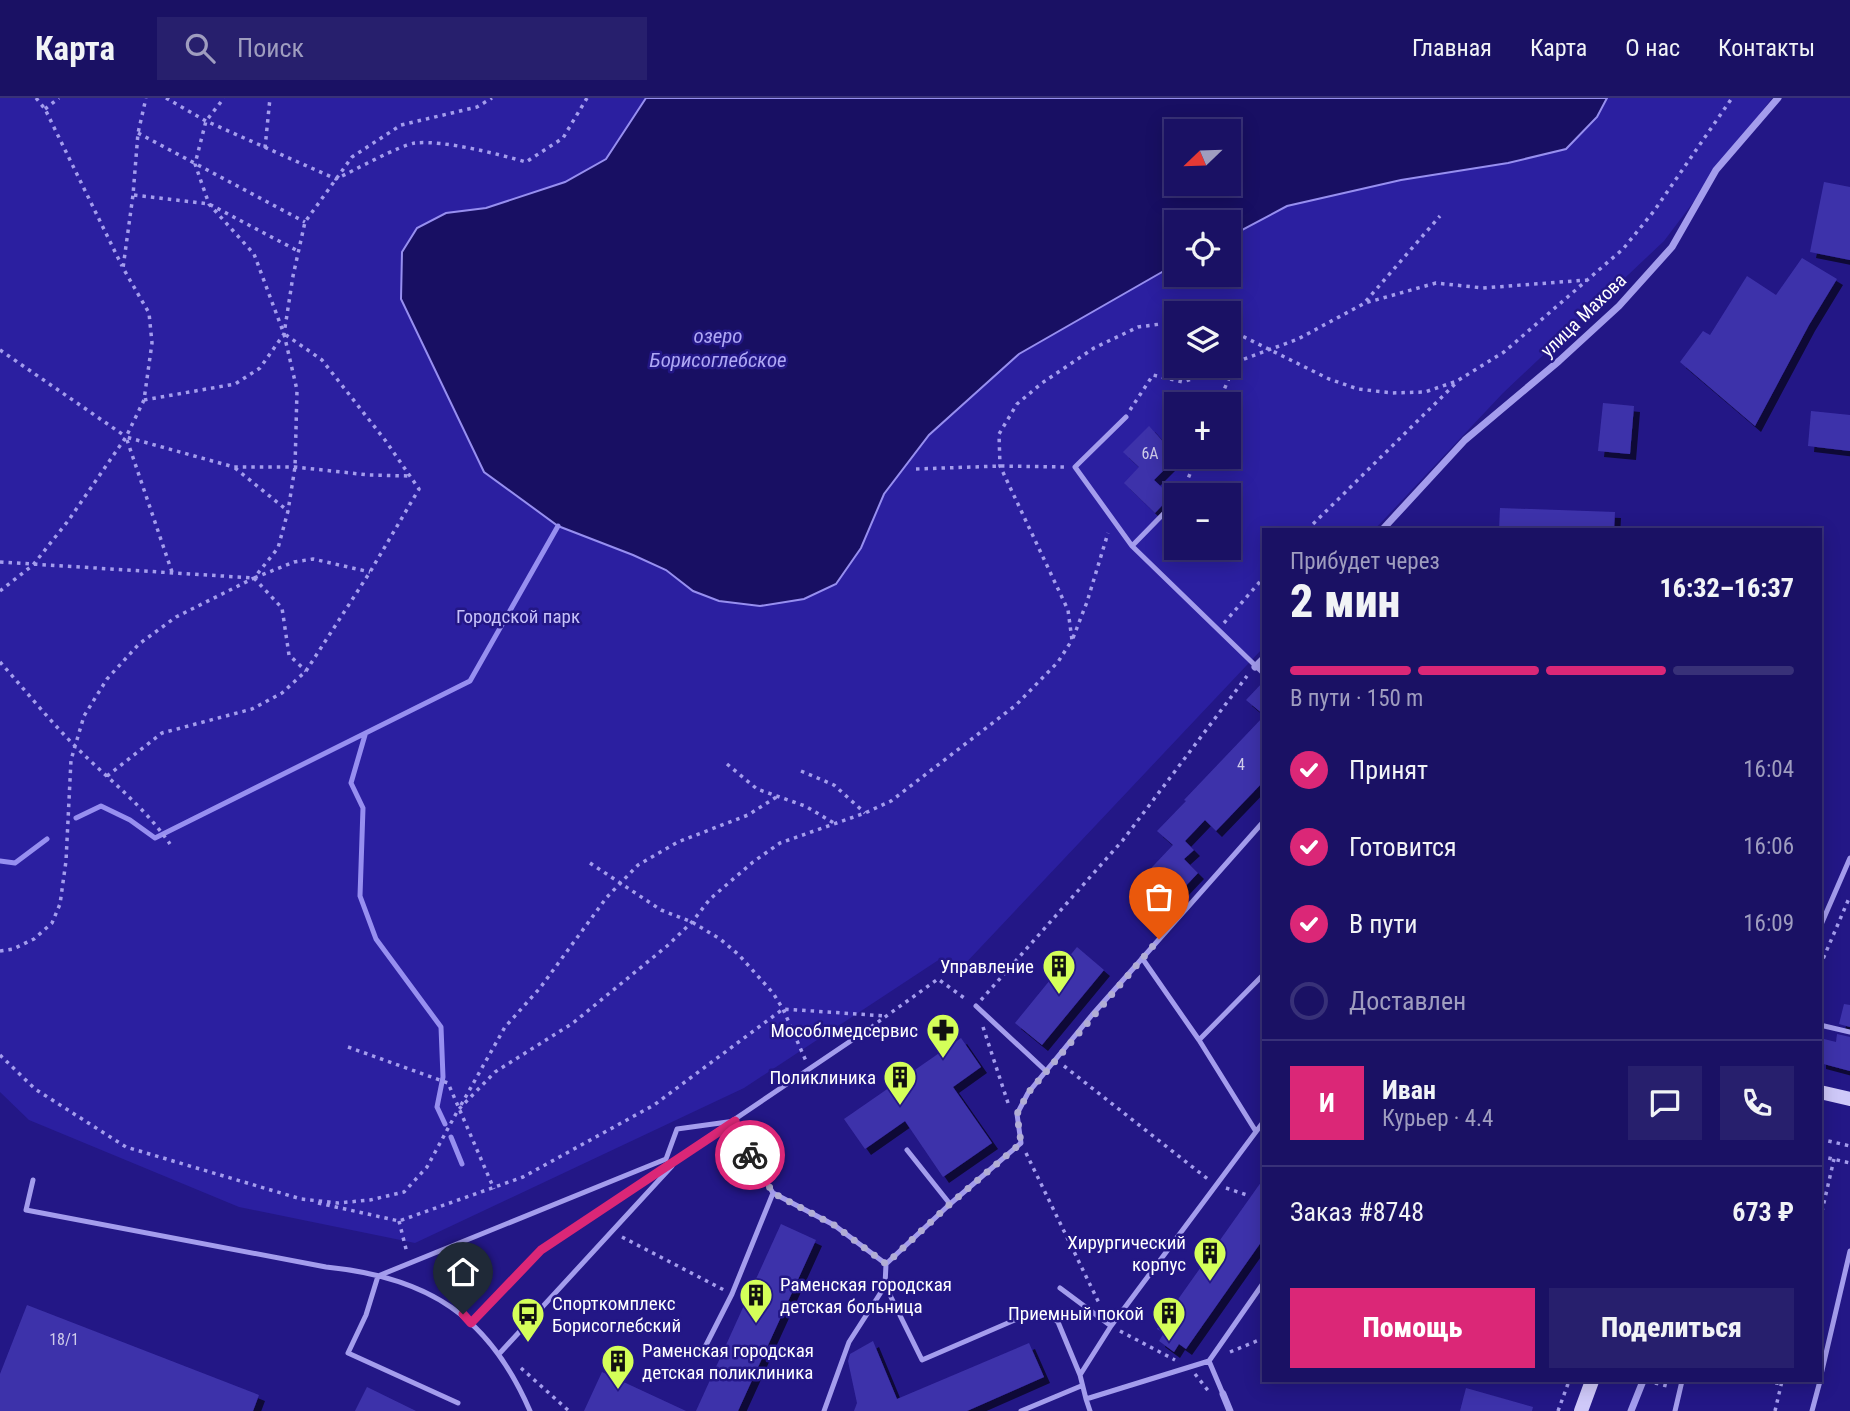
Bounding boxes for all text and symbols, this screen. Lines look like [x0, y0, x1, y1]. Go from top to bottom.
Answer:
search box [157, 17, 647, 80]
text: Карта [35, 29, 115, 68]
icon: search [181, 29, 219, 67]
text: Поиск [237, 33, 304, 63]
text: Главная [1412, 34, 1492, 62]
text: Карта [1530, 34, 1587, 62]
text: О нас [1625, 34, 1680, 62]
text: Контакты [1718, 34, 1815, 62]
north arrow [1164, 119, 1241, 196]
map controls [1164, 119, 1241, 560]
button: locate [1164, 210, 1241, 287]
street label: улица Махова [1536, 269, 1631, 362]
button: layers [1164, 301, 1241, 378]
water label: озеро Борисоглебское [649, 324, 787, 372]
button: + [1164, 392, 1241, 469]
house number: 6А [1141, 444, 1159, 463]
button: − [1164, 483, 1241, 560]
text: Прибудет через [1290, 548, 1440, 575]
text: 16:32–16:37 [1660, 573, 1794, 603]
text: 2 мин [1290, 574, 1400, 628]
park label: Городской парк [456, 605, 580, 628]
text: В пути · 150 m [1290, 685, 1423, 712]
icon: check [1290, 751, 1328, 789]
house number: 4 [1237, 755, 1245, 774]
text: Принят [1349, 755, 1428, 785]
text: 16:04 [1743, 756, 1794, 783]
icon: check [1290, 828, 1328, 866]
text: Готовится [1349, 832, 1457, 862]
text: 16:06 [1743, 833, 1794, 860]
pin [1129, 867, 1189, 939]
icon: bag [1140, 878, 1178, 916]
icon: check [1290, 905, 1328, 943]
text: В пути [1349, 909, 1418, 939]
text: 16:09 [1743, 910, 1794, 937]
building icon: Управление [1040, 947, 1078, 996]
place label: Управление [940, 955, 1034, 978]
text: Доставлен [1349, 986, 1466, 1016]
pharmacy icon: Мособлмедсервис [924, 1011, 962, 1060]
place label: Мособлмедсервис [770, 1019, 918, 1042]
building icon: Поликлиника [881, 1058, 919, 1107]
place label: Поликлиника [769, 1066, 876, 1089]
button: chat [1628, 1066, 1702, 1140]
button: phone [1720, 1066, 1794, 1140]
text: Иван [1382, 1075, 1436, 1105]
text: И [1319, 1088, 1335, 1118]
text: Курьер · 4.4 [1382, 1105, 1493, 1132]
courier [715, 1120, 785, 1190]
icon: bike [731, 1136, 769, 1174]
text: Заказ #8748 [1290, 1197, 1424, 1227]
text: 673 ₽ [1732, 1197, 1794, 1227]
place label: Хирургический корпус [1067, 1231, 1186, 1276]
building icon: Хирургический корпус [1191, 1234, 1229, 1283]
pin [433, 1242, 493, 1314]
icon: home [444, 1253, 482, 1291]
place label: Раменская городская детская больница [780, 1273, 952, 1318]
building icon: Раменская городская детская больница [737, 1276, 775, 1325]
button: Помощь [1290, 1288, 1535, 1368]
button: Поделиться [1549, 1288, 1794, 1368]
place label: Спорткомплекс Борисоглебский [552, 1292, 681, 1337]
building icon: Приемный покой [1150, 1294, 1188, 1343]
bus stop icon: Спорткомплекс Борисоглебский [509, 1295, 547, 1344]
place label: Приемный покой [1008, 1302, 1144, 1325]
house number: 18/1 [49, 1330, 79, 1349]
place label: Раменская городская детская поликлиника [642, 1339, 814, 1384]
building icon: Раменская городская детская поликлиника [599, 1342, 637, 1391]

